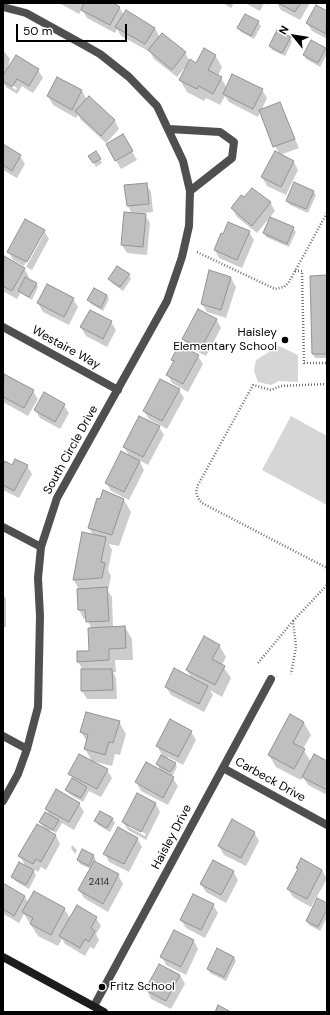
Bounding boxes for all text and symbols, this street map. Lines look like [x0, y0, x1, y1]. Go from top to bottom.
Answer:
scale bar [18, 16, 129, 42]
north arrow [274, 16, 314, 56]
text: 50 m [23, 23, 52, 39]
text: N [276, 23, 292, 37]
street label: Westaire Way [29, 323, 103, 373]
place label: Haisley Elementary School [173, 326, 277, 354]
marker: Haisley Elementary School [280, 335, 290, 345]
street label: South Circle Drive [41, 403, 101, 497]
street label: Carbeck Drive [232, 755, 308, 805]
street label: Haisley Drive [149, 802, 195, 872]
house number: 2414 [89, 876, 109, 888]
place label: Fritz School [110, 980, 175, 994]
marker: Fritz School [97, 982, 107, 992]

